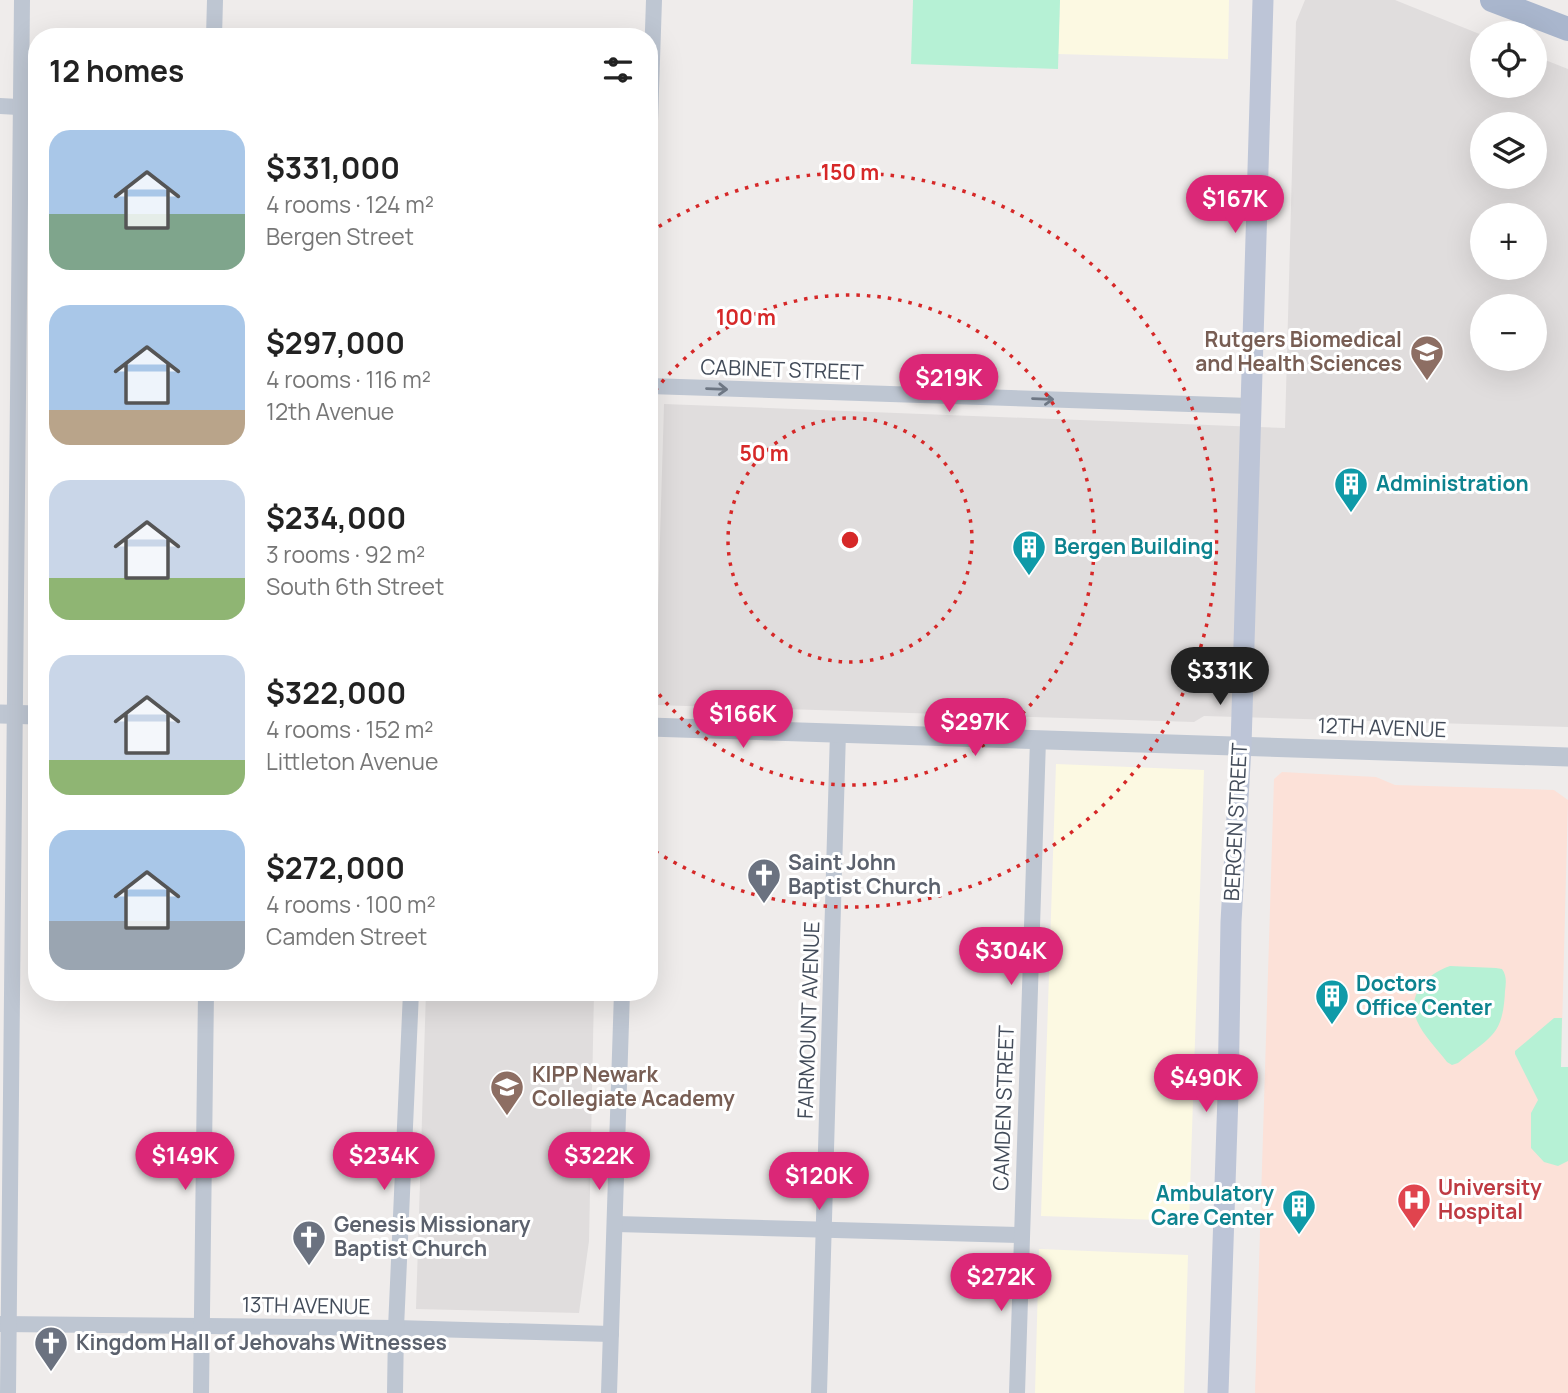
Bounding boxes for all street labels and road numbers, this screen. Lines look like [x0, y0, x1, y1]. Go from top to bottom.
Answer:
street label: CABINET STREET [700, 352, 865, 386]
street label: 12TH AVENUE [1317, 711, 1447, 743]
street label: BERGEN STREET [1217, 742, 1253, 902]
street label: FAIRMOUNT AVENUE [791, 921, 825, 1119]
street label: CAMDEN STREET [986, 1024, 1020, 1191]
street label: 13TH AVENUE [242, 1290, 370, 1320]

